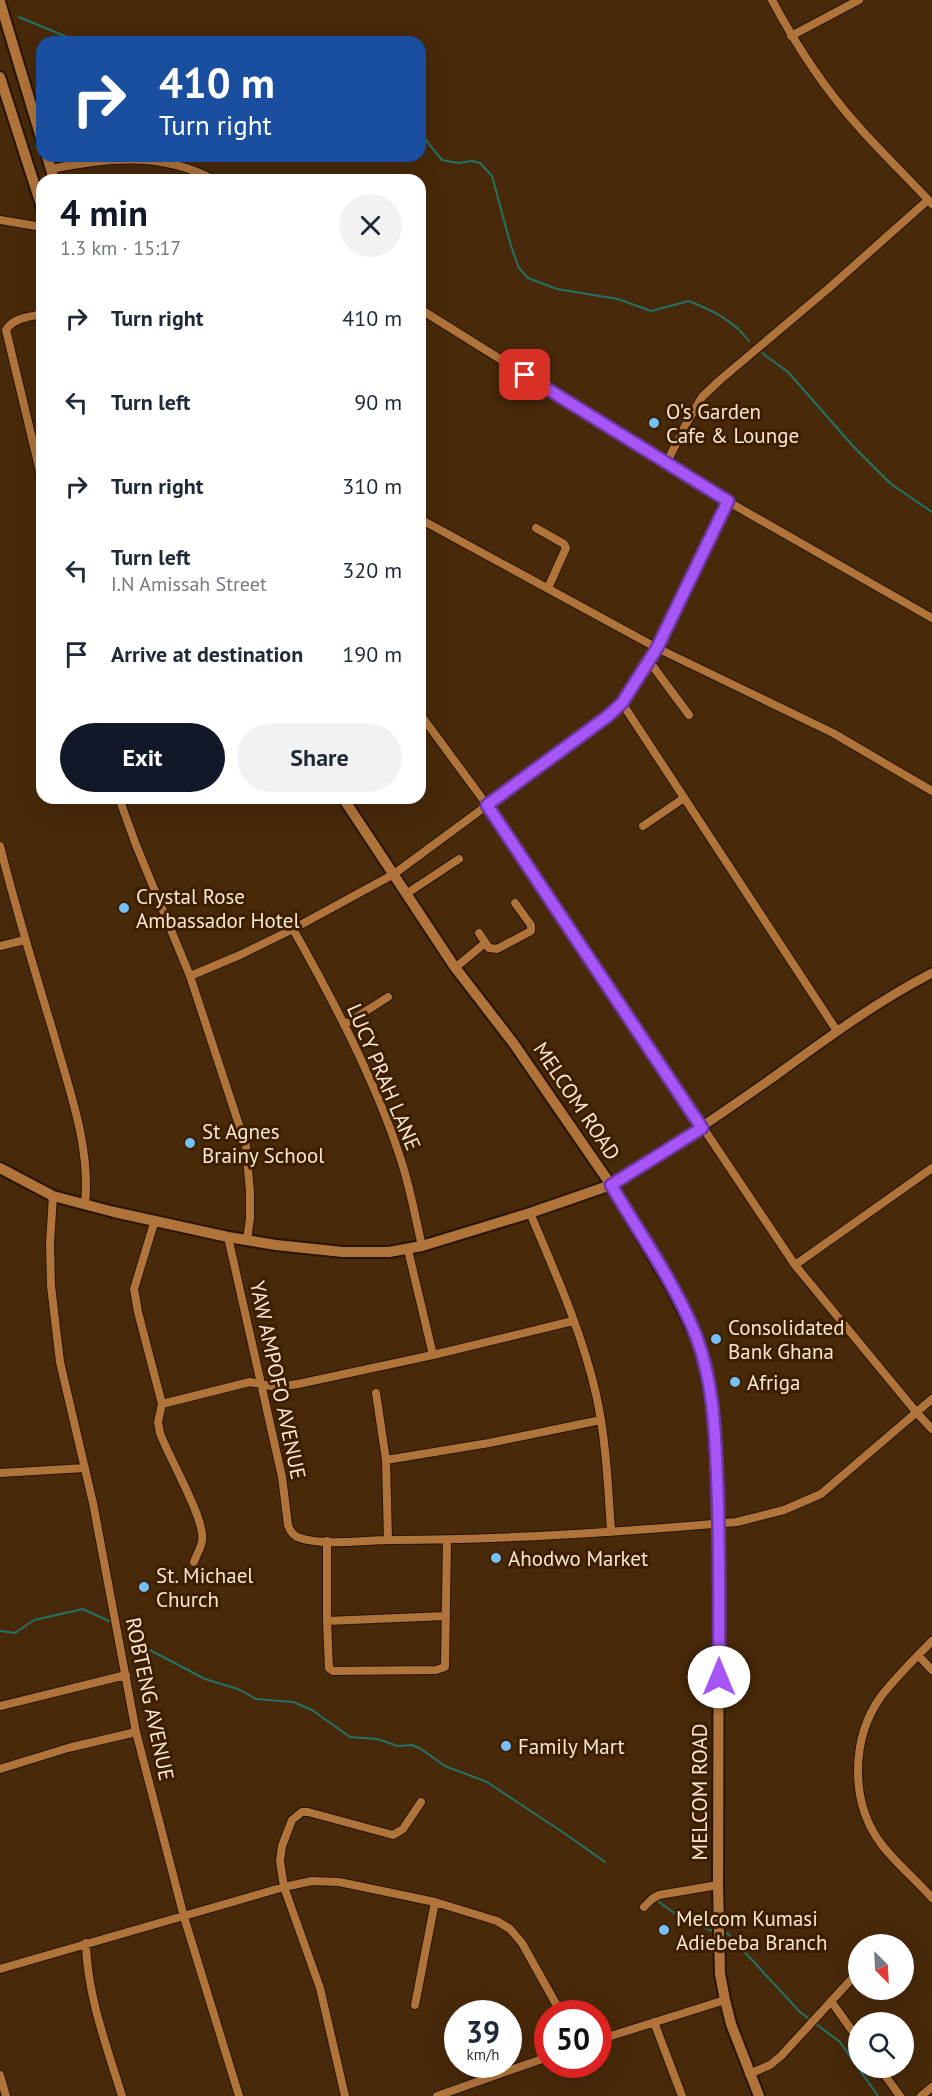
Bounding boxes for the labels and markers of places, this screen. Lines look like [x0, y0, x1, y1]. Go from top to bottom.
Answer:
pin [499, 349, 550, 400]
place label: O's Garden Cafe & Lounge [666, 398, 799, 449]
marker: O's Garden Cafe & Lounge [647, 416, 661, 430]
place label: Crystal Rose Ambassador Hotel [136, 883, 300, 934]
marker: Crystal Rose Ambassador Hotel [117, 901, 131, 915]
place label: St Agnes Brainy School [202, 1118, 324, 1169]
marker: St Agnes Brainy School [183, 1136, 197, 1150]
place label: Consolidated Bank Ghana [728, 1314, 844, 1365]
marker: Consolidated Bank Ghana [709, 1332, 723, 1346]
place label: Afriga [747, 1369, 800, 1396]
marker: Afriga [728, 1375, 742, 1389]
place label: Ahodwo Market [508, 1545, 648, 1572]
marker: Ahodwo Market [489, 1551, 503, 1565]
place label: St. Michael Church [156, 1562, 253, 1613]
marker: St. Michael Church [137, 1580, 151, 1594]
place label: Family Mart [518, 1733, 625, 1760]
marker: Family Mart [499, 1739, 513, 1753]
place label: Melcom Kumasi Adiebeba Branch [676, 1905, 828, 1956]
marker: Melcom Kumasi Adiebeba Branch [657, 1923, 671, 1937]

